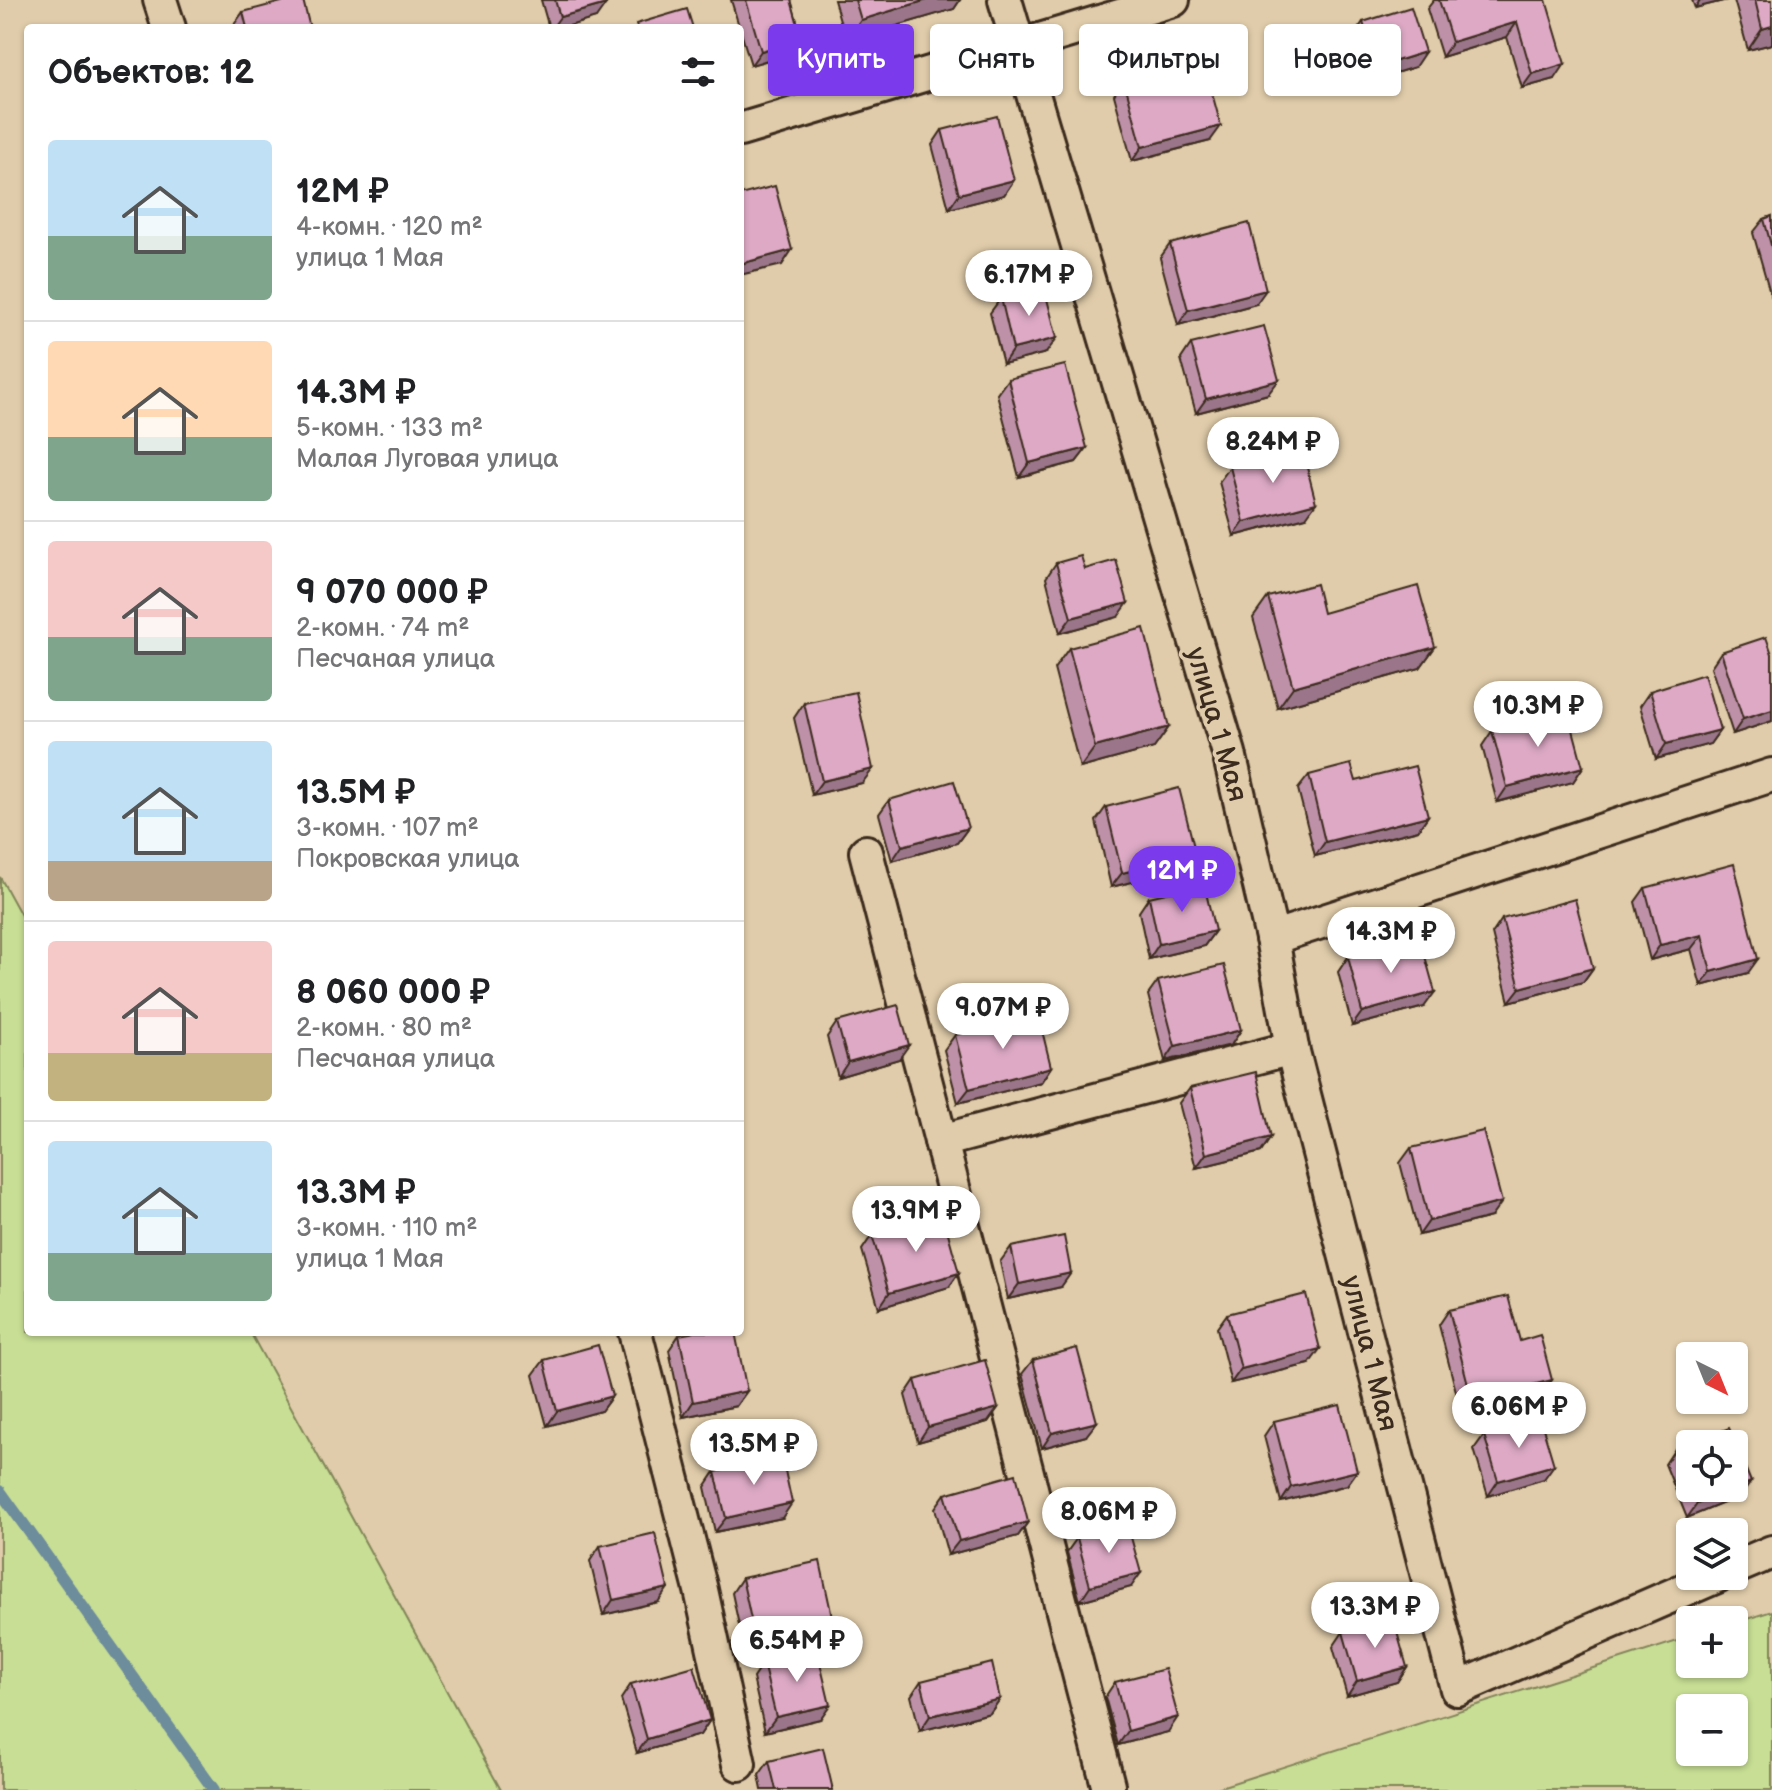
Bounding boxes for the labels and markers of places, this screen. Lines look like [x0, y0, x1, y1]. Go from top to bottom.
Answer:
pin: 6.17M ₽ [955, 250, 1103, 318]
pin: 8.24M ₽ [1199, 417, 1347, 485]
pin: 10.3M ₽ [1464, 681, 1612, 749]
pin: 12M ₽ [1126, 846, 1238, 914]
pin: 14.3M ₽ [1317, 907, 1465, 975]
pin: 9.07M ₽ [929, 983, 1077, 1051]
pin: 13.9M ₽ [842, 1186, 990, 1254]
pin: 6.06M ₽ [1445, 1382, 1593, 1450]
pin: 13.5M ₽ [680, 1419, 828, 1487]
pin: 8.06M ₽ [1035, 1487, 1183, 1555]
pin: 13.3M ₽ [1301, 1582, 1449, 1650]
pin: 6.54M ₽ [723, 1616, 871, 1684]

